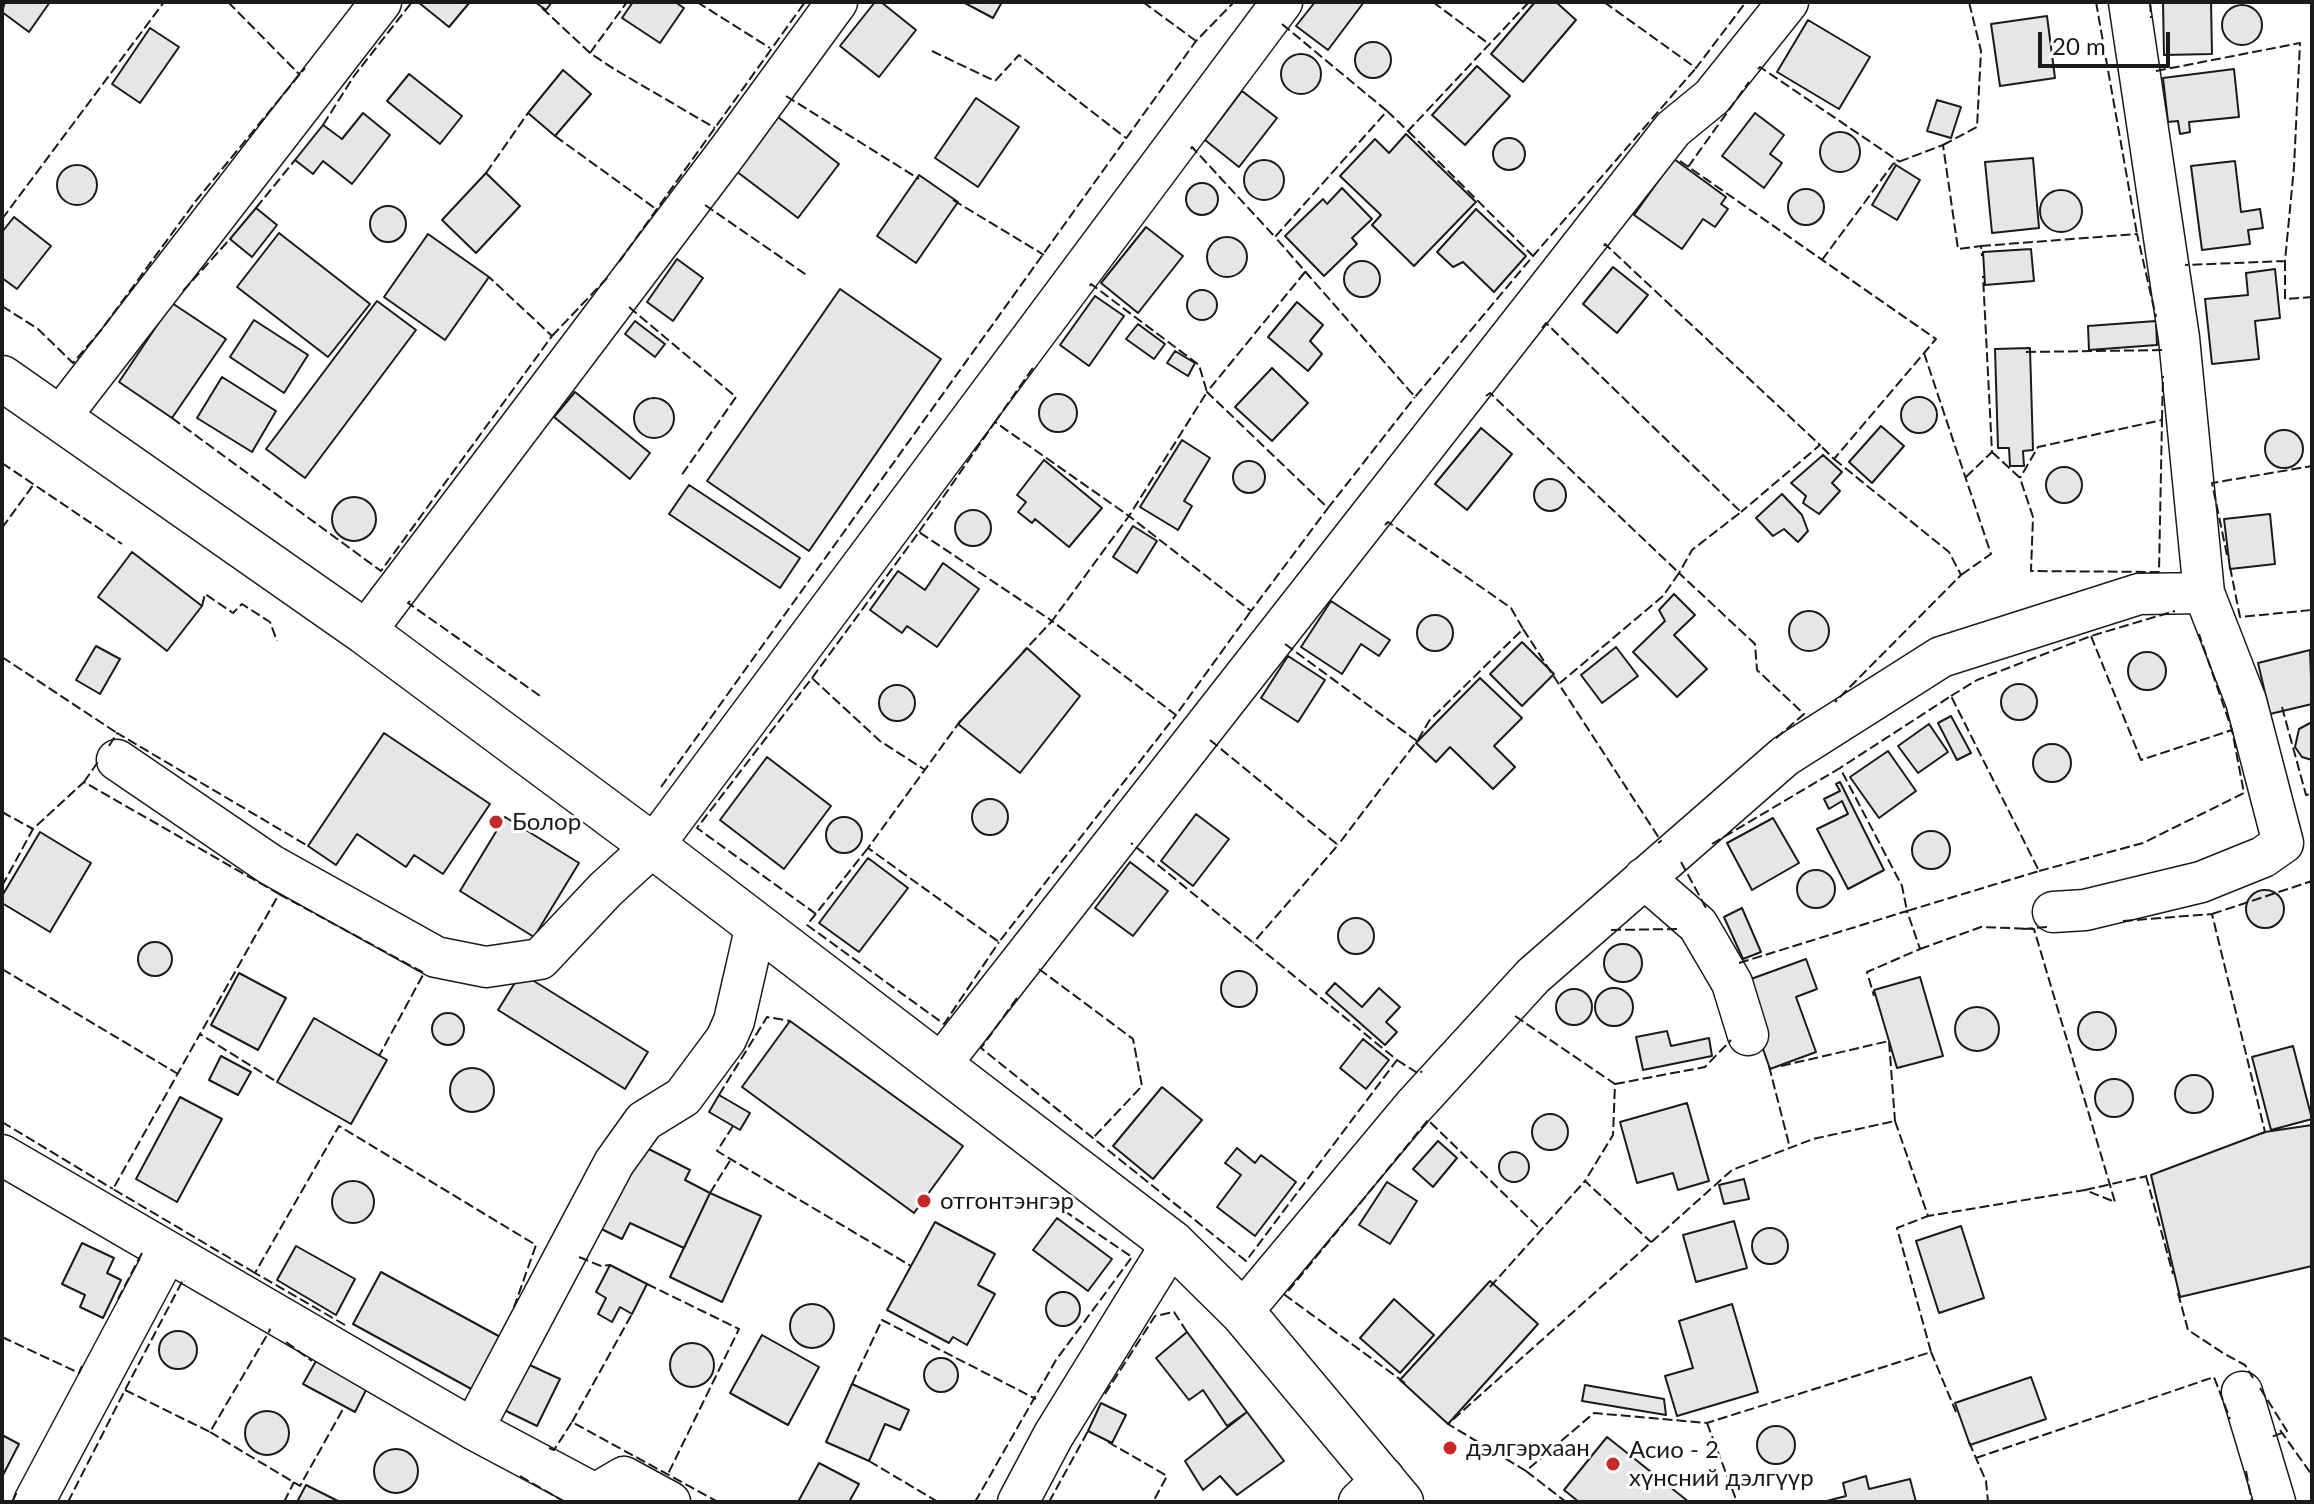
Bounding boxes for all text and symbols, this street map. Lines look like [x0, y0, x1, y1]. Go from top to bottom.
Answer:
scale bar [2042, 16, 2174, 66]
text: 20 m [2052, 31, 2106, 60]
place label: Болор [512, 808, 581, 836]
marker: Болор [487, 813, 505, 831]
place label: отгонтэнгэр [940, 1187, 1074, 1215]
marker: отгонтэнгэр [915, 1192, 933, 1210]
place label: дэлгэрхаан [1466, 1434, 1590, 1462]
place label: Асио - 2 хүнсний дэлгүүр [1629, 1436, 1814, 1492]
marker: дэлгэрхаан [1441, 1439, 1459, 1457]
marker: Асио - 2 хүнсний дэлгүүр [1604, 1455, 1622, 1473]

